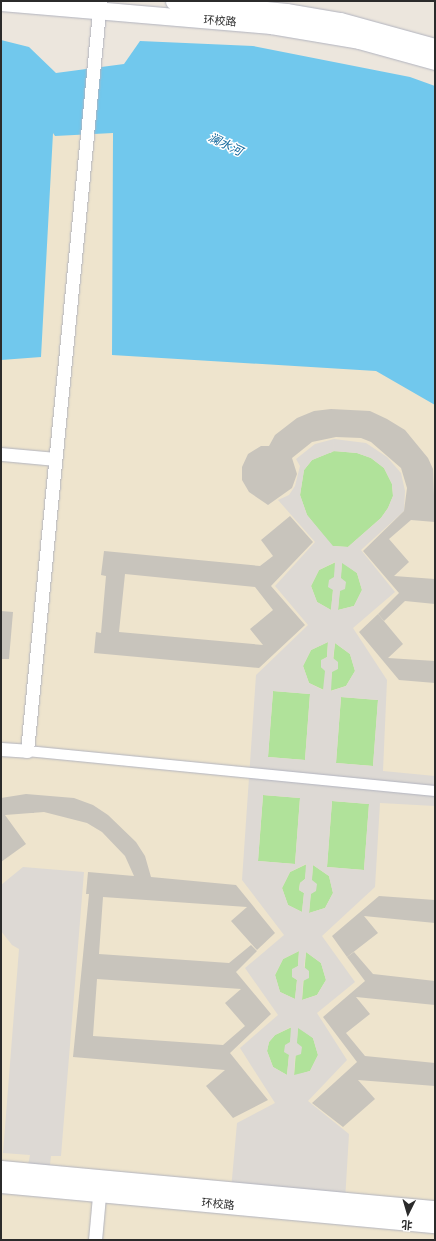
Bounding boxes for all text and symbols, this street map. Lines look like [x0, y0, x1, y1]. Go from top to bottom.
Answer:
street label: 环校路 [203, 13, 237, 29]
water label: 澜水河 [206, 131, 244, 159]
north arrow [388, 1193, 428, 1233]
street label: 环校路 [201, 1196, 235, 1212]
text: 北 [401, 1218, 413, 1231]

